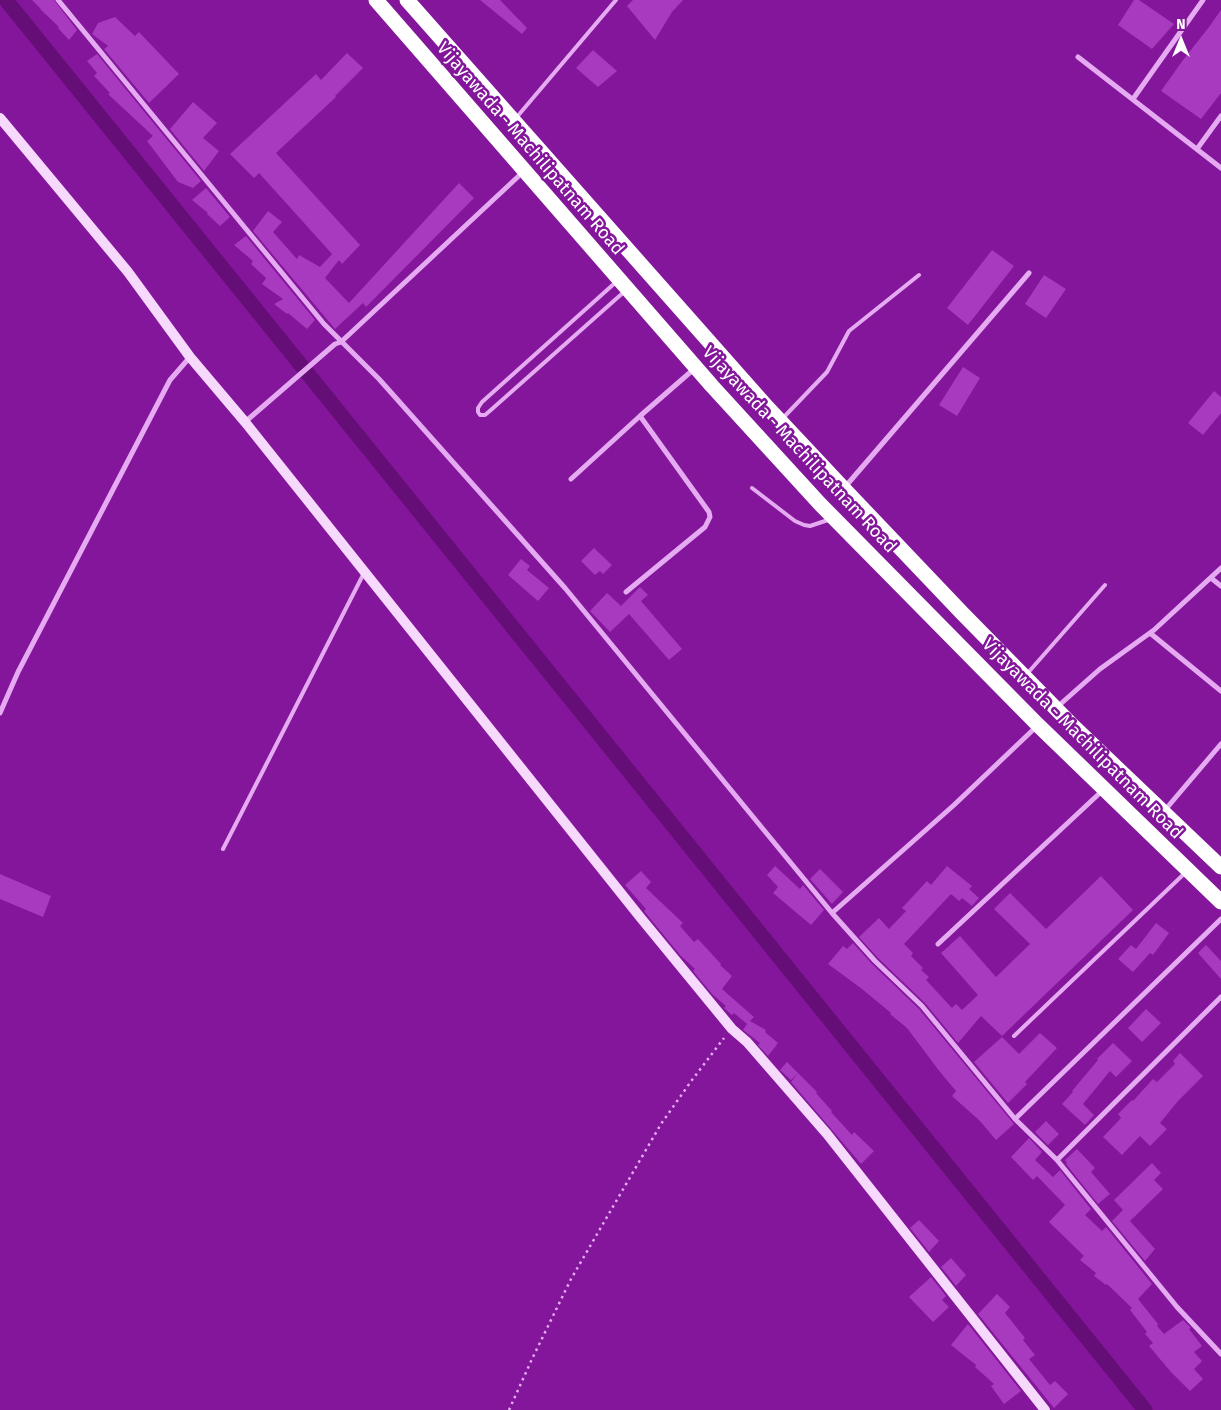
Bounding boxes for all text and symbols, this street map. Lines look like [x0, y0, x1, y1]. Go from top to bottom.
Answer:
north arrow [1156, 15, 1206, 65]
text: N [1176, 16, 1186, 33]
street label: Vijayawada - Machilipatnam Road [432, 38, 628, 260]
street label: Vijayawada - Machilipatnam Road [697, 342, 901, 558]
street label: Vijayawada - Machilipatnam Road [977, 634, 1187, 844]

